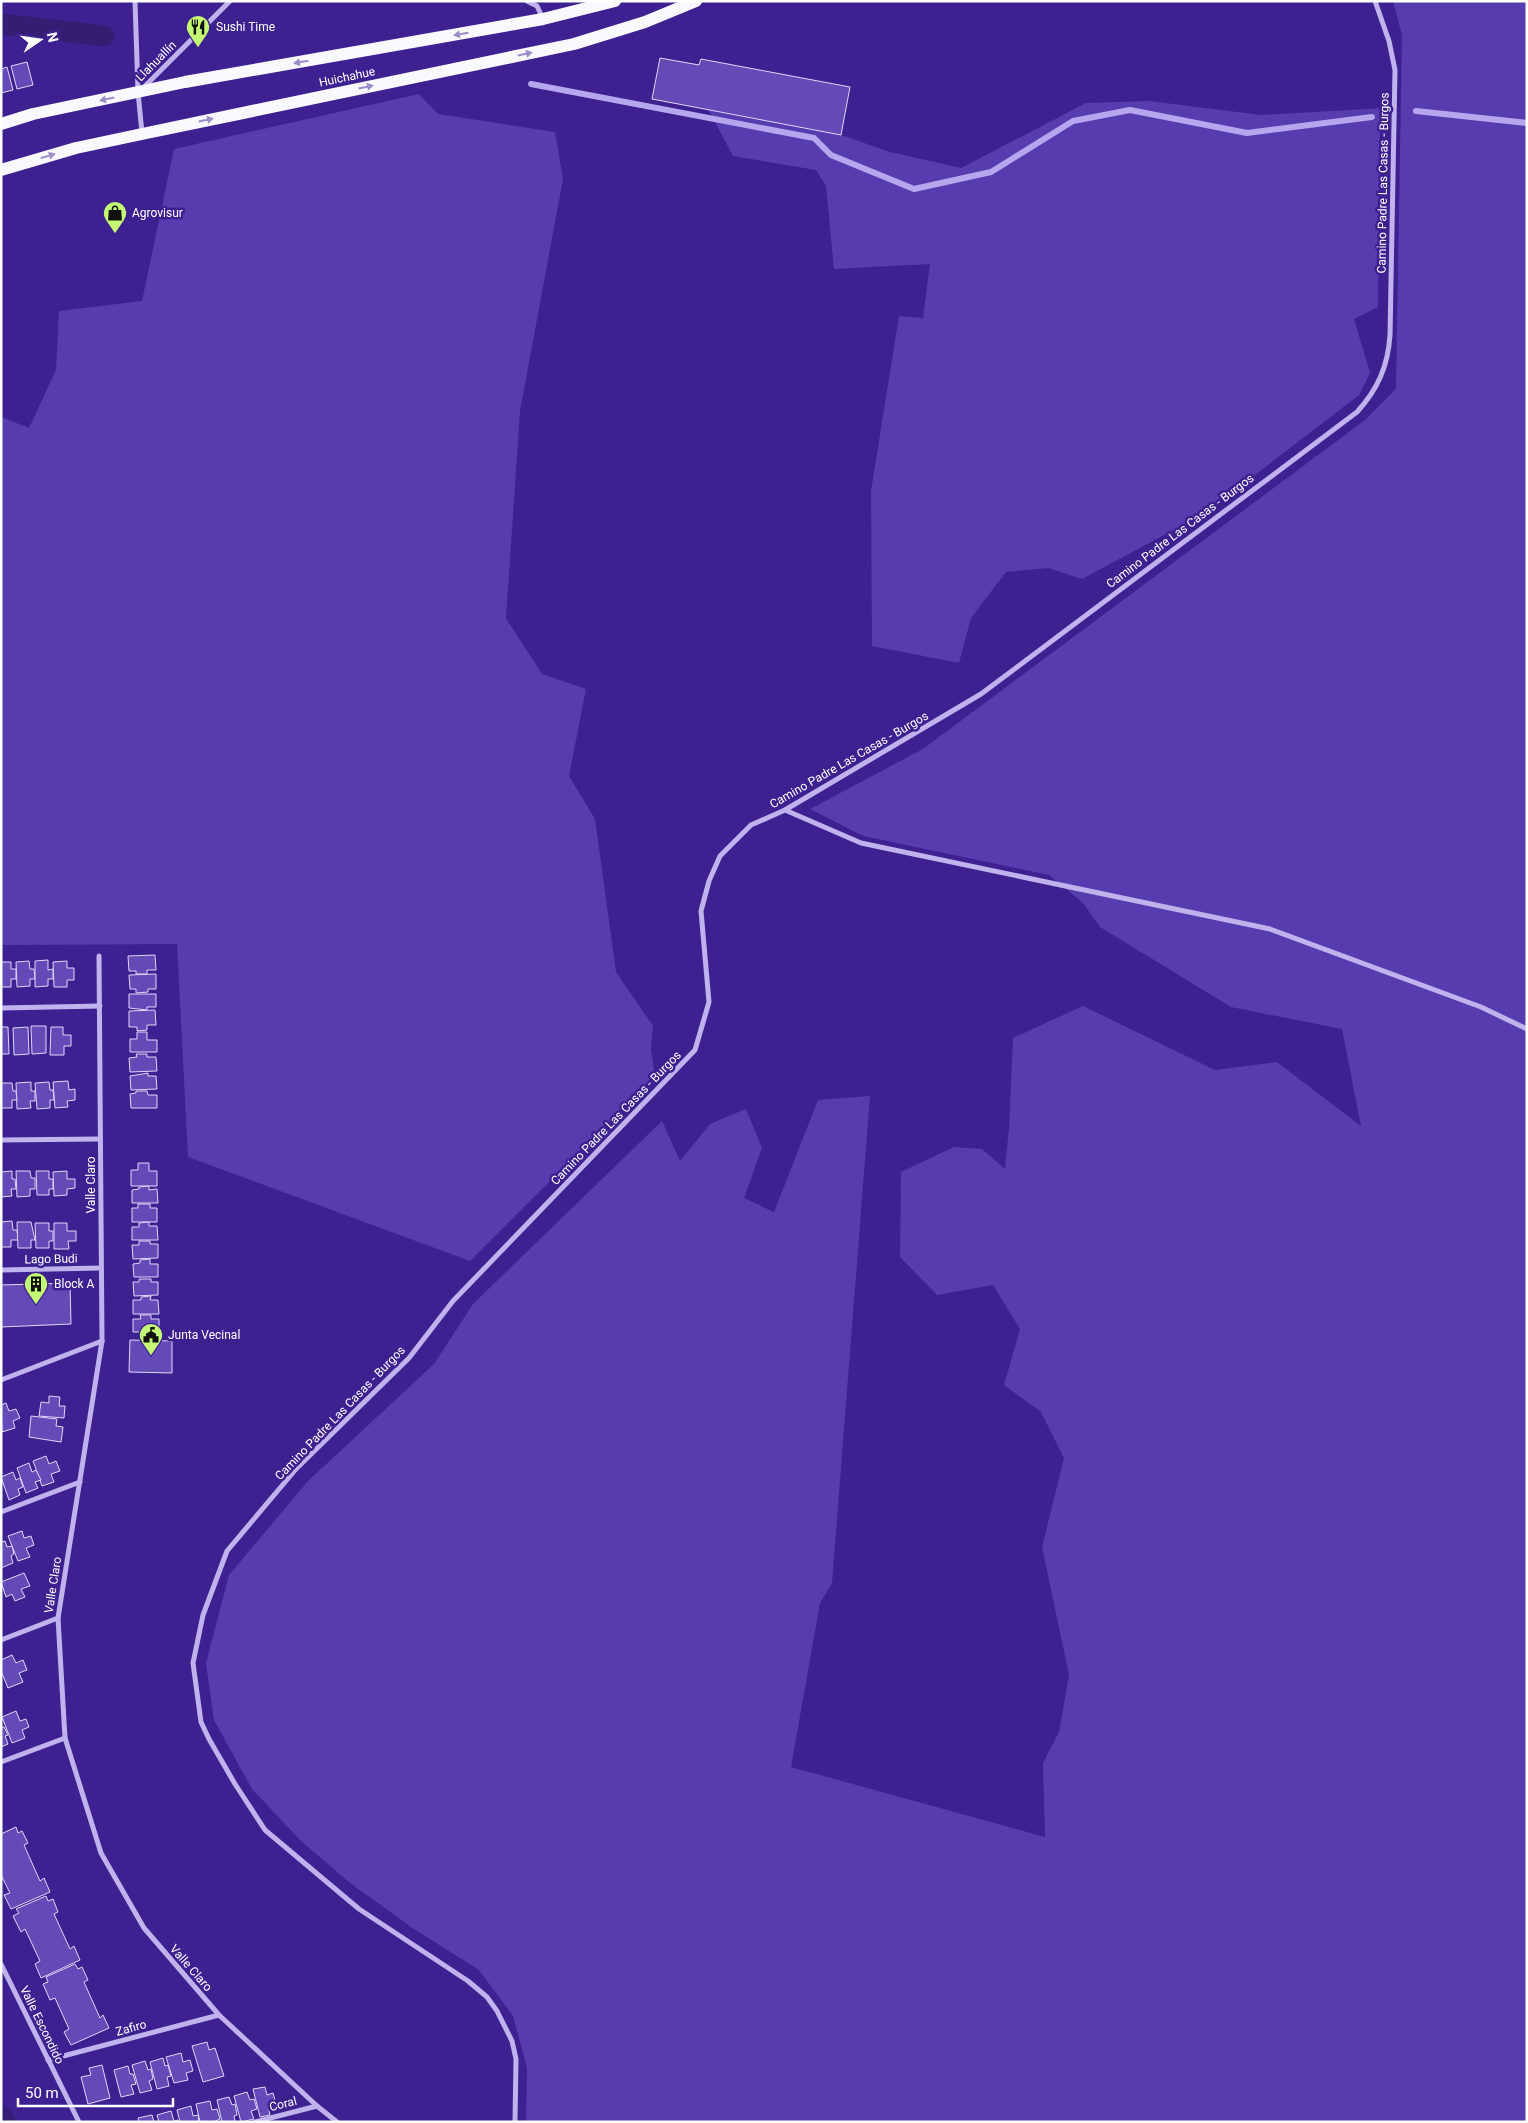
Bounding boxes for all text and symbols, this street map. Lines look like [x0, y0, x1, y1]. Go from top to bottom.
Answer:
restaurant icon: Sushi Time [185, 14, 211, 48]
north arrow [15, 15, 65, 65]
place label: Sushi Time [216, 20, 275, 34]
text: N [44, 30, 62, 44]
one-way arrow [452, 30, 468, 38]
street label: Llahuallín [133, 38, 179, 84]
one-way arrow [517, 50, 532, 58]
one-way arrow [292, 58, 308, 66]
street label: Huichahue [318, 64, 376, 90]
one-way arrow [358, 83, 373, 91]
street label: Camino Padre Las Casas - Burgos [1374, 92, 1392, 274]
one-way arrow [99, 95, 114, 103]
one-way arrow [199, 116, 214, 124]
one-way arrow [41, 152, 56, 160]
shop icon: Agrovisur [102, 200, 128, 234]
place label: Agrovisur [132, 206, 183, 220]
street label: Camino Padre Las Casas - Burgos [1104, 471, 1256, 591]
street label: Camino Padre Las Casas - Burgos [767, 709, 931, 811]
street label: Camino Padre Las Casas - Burgos [548, 1048, 684, 1188]
street label: Valle Claro [84, 1156, 98, 1214]
street label: Lago Budi [24, 1252, 78, 1266]
building icon: Block A [23, 1271, 49, 1305]
place label: Block A [54, 1277, 95, 1291]
public building icon: Junta Vecinal [138, 1322, 164, 1356]
place label: Junta Vecinal [168, 1328, 240, 1342]
street label: Camino Padre Las Casas - Burgos [272, 1343, 408, 1483]
street label: Valle Claro [42, 1556, 64, 1614]
street label: Valle Claro [167, 1942, 215, 1994]
street label: Valle Escondido [17, 1984, 67, 2066]
street label: Zafiro [114, 2017, 148, 2039]
scale bar [18, 2076, 172, 2108]
text: 50 m [25, 2084, 59, 2102]
street label: Coral [268, 2094, 298, 2114]

